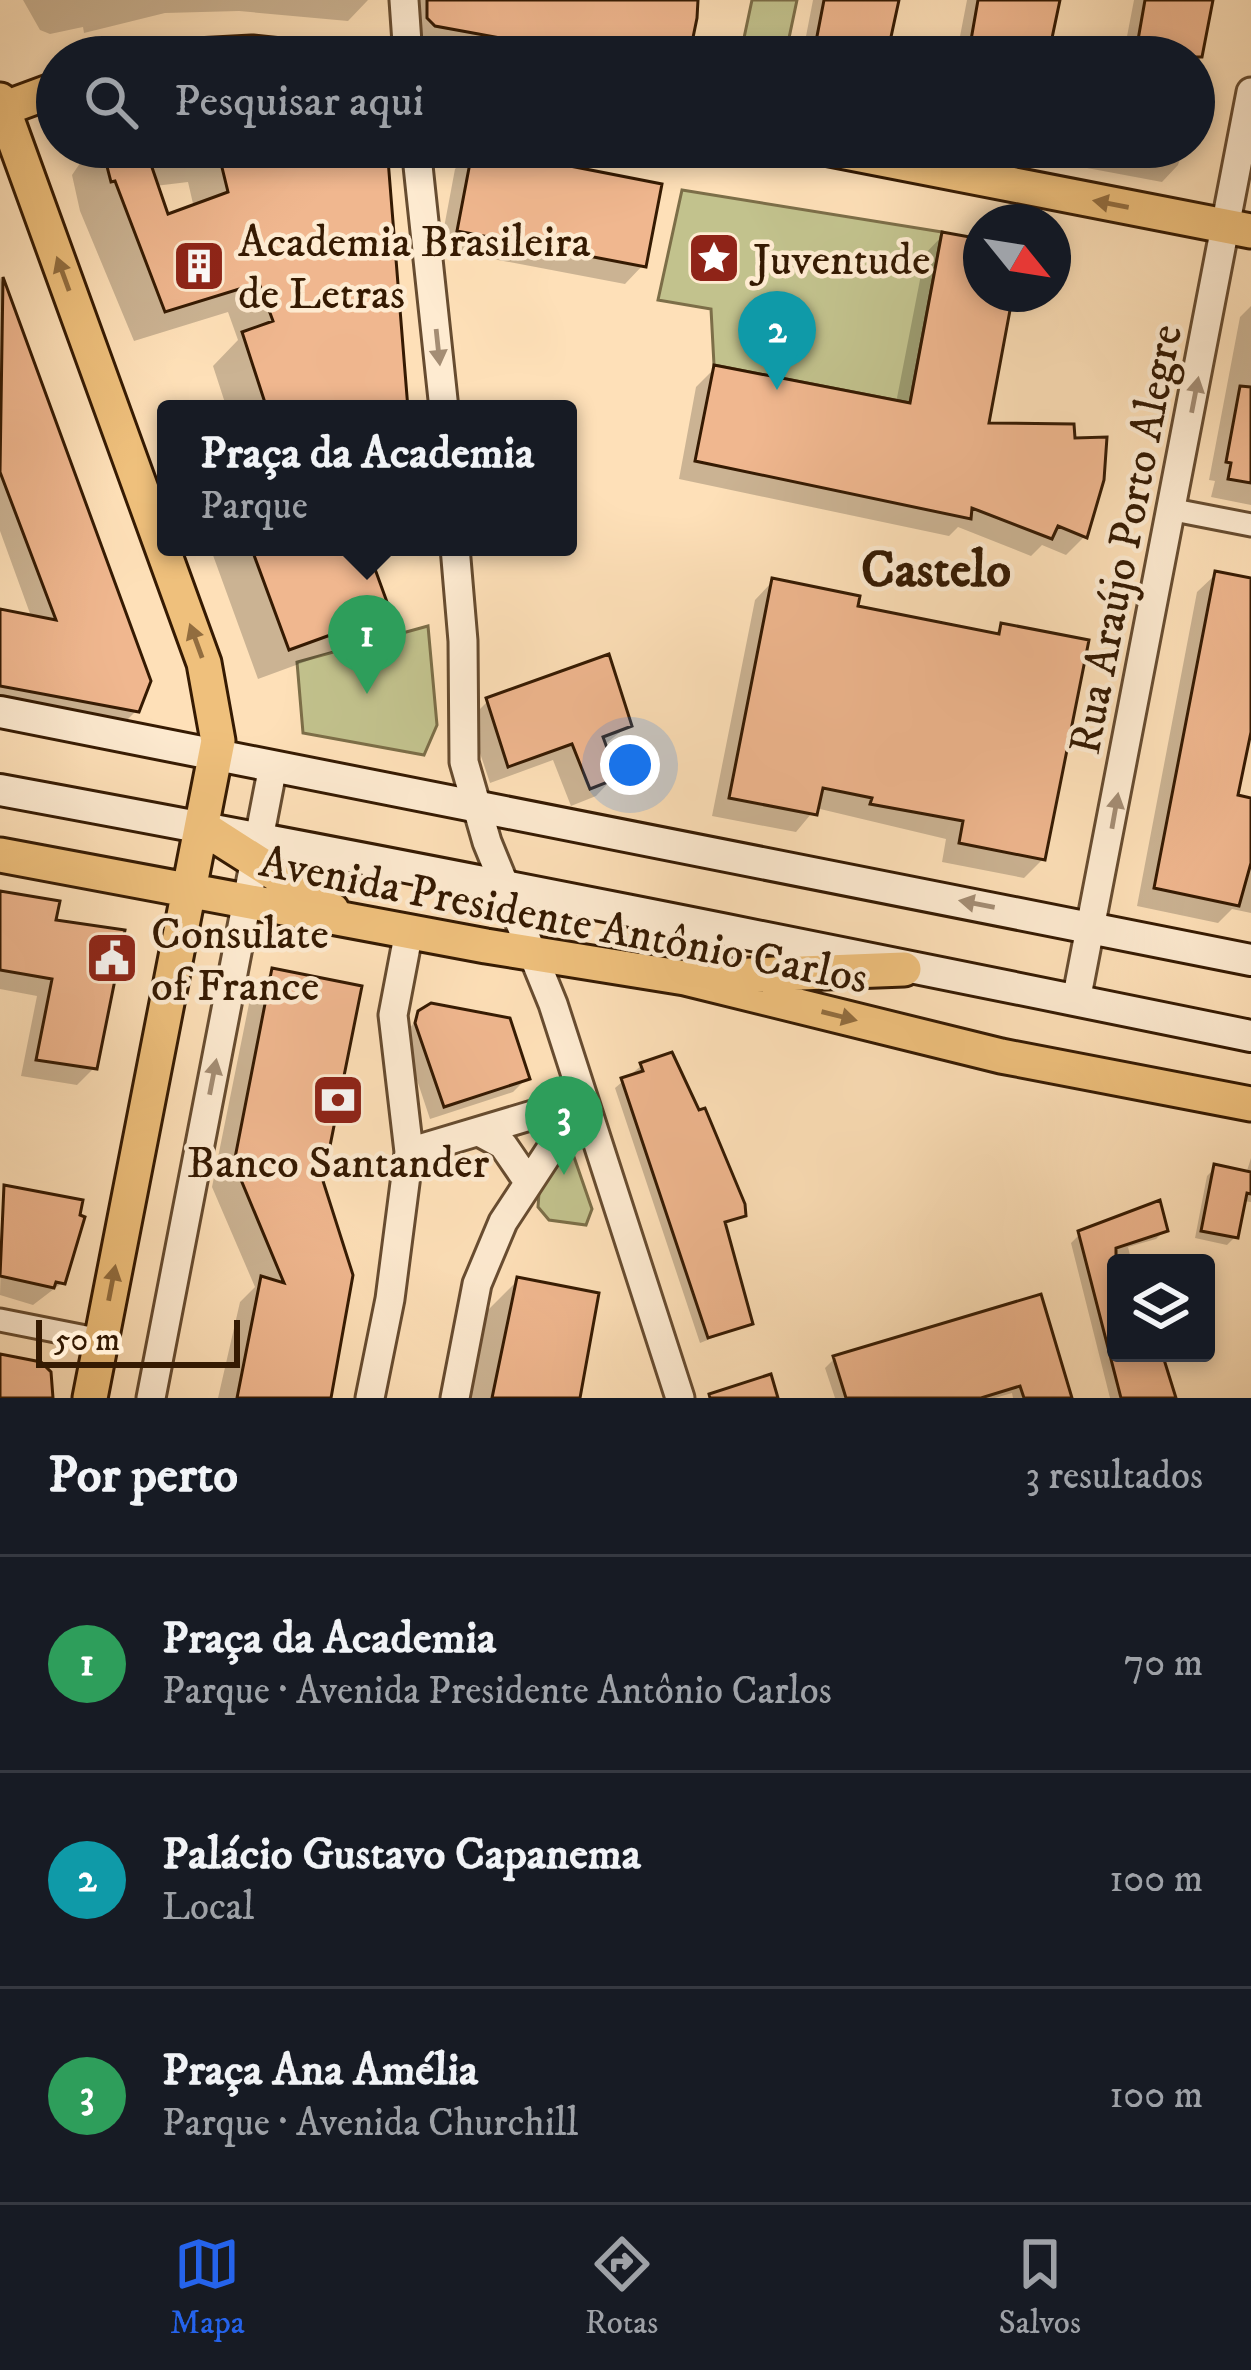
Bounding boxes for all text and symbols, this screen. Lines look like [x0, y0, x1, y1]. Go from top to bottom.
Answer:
search box [36, 36, 1215, 168]
icon: search [78, 69, 144, 135]
text: Pesquisar aqui [174, 74, 424, 130]
one-way arrow [1092, 193, 1130, 212]
north arrow [963, 204, 1071, 312]
place label: Academia Brasileira de Letras [238, 215, 591, 323]
place icon: Juventude [686, 230, 742, 286]
place label: Juventude [749, 233, 931, 289]
building icon: Academia Brasileira de Letras [171, 238, 227, 294]
one-way arrow [53, 256, 71, 292]
pin: 2 [738, 291, 816, 390]
street label: Rua Araújo Porto Alegre [1058, 320, 1196, 759]
one-way arrow [429, 329, 448, 366]
one-way arrow [1186, 375, 1205, 413]
popup [157, 400, 577, 556]
text: Praça da Academia [200, 426, 534, 482]
text: Parque [200, 482, 308, 531]
district label: Castelo [861, 539, 1011, 603]
pin: 1 [328, 595, 406, 694]
one-way arrow [185, 623, 204, 659]
your location [600, 735, 660, 795]
one-way arrow [1105, 792, 1124, 829]
street label: Avenida Presidente Antônio Carlos [255, 834, 872, 1007]
one-way arrow [958, 894, 996, 913]
place label: Consulate of France [151, 907, 329, 1015]
public building icon: Consulate of France [84, 930, 140, 986]
one-way arrow [821, 1007, 858, 1026]
one-way arrow [204, 1058, 223, 1095]
bank icon: Banco Santander [310, 1072, 366, 1128]
pin: 3 [525, 1076, 603, 1175]
place label: Banco Santander [187, 1136, 490, 1192]
map controls [1107, 1254, 1215, 1362]
button: layers [1107, 1254, 1215, 1362]
one-way arrow [103, 1264, 122, 1301]
scale bar [36, 1314, 240, 1367]
text: 50 m [54, 1320, 120, 1361]
text: Por perto [48, 1444, 238, 1508]
text: 3 resultados [1026, 1452, 1203, 1501]
text: Praça da Academia [162, 1611, 496, 1667]
text: 1 [80, 1639, 94, 1688]
text: 70 m [1124, 1639, 1203, 1688]
text: Parque · Avenida Presidente Antônio Carlos [162, 1667, 832, 1716]
text: Palácio Gustavo Capanema [162, 1827, 641, 1883]
text: 2 [77, 1855, 97, 1904]
text: 100 m [1109, 1855, 1203, 1904]
text: Local [162, 1883, 254, 1932]
text: Praça Ana Amélia [162, 2043, 478, 2099]
text: 3 [80, 2071, 94, 2120]
text: 100 m [1109, 2071, 1203, 2120]
text: Parque · Avenida Churchill [162, 2099, 578, 2148]
tab: Mapa [170, 2231, 245, 2344]
tab: Rotas [585, 2231, 658, 2344]
tab: Salvos [999, 2231, 1081, 2344]

